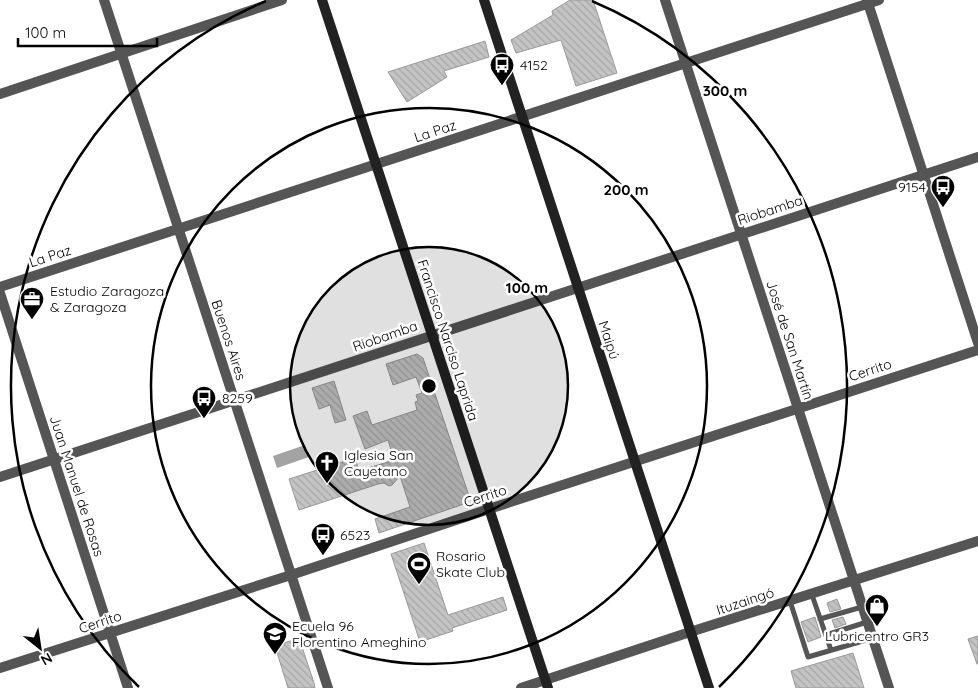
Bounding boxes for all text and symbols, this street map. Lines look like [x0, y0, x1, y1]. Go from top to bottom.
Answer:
scale bar [18, 15, 156, 47]
text: 100 m [25, 23, 66, 42]
bus stop icon: 4152 [489, 52, 515, 86]
place label: 4152 [520, 56, 548, 74]
text: 300 m [703, 81, 747, 100]
street label: La Paz [412, 116, 459, 146]
bus stop icon: 9154 [930, 174, 956, 208]
place label: 9154 [898, 178, 926, 196]
text: 200 m [604, 180, 649, 199]
street label: Riobamba [735, 191, 805, 229]
street label: La Paz [27, 241, 74, 271]
street label: Francisco Narciso Laprida [413, 257, 483, 423]
text: 100 m [506, 278, 548, 297]
street label: José de San Martín [762, 278, 818, 402]
place label: Estudio Zaragoza & Zaragoza [50, 282, 164, 316]
office icon: Estudio Zaragoza & Zaragoza [19, 286, 45, 320]
street label: Buenos Aires [208, 297, 250, 383]
street label: Riobamba [350, 316, 420, 356]
street label: Maipú [594, 318, 624, 362]
street label: Cerrito [846, 355, 894, 385]
centre of rings [420, 377, 438, 395]
bus stop icon: 8259 [191, 385, 217, 419]
place label: 8259 [222, 389, 253, 407]
street label: Juan Manuel de Rosas [46, 413, 108, 559]
place label: Iglesia San Cayetano [344, 446, 414, 480]
church icon: Iglesia San Cayetano [314, 450, 340, 484]
street label: Cerrito [461, 481, 509, 511]
bus stop icon: 6523 [310, 522, 336, 556]
place label: 6523 [340, 526, 370, 544]
place label: Rosario Skate Club [436, 547, 505, 581]
sports icon: Rosario Skate Club [406, 551, 432, 585]
street label: Ituzaingó [714, 583, 776, 619]
shop icon: Lubricentro GR3 [864, 593, 890, 627]
street label: Cerrito [76, 607, 124, 637]
place label: Ecuela 96 Florentino Ameghino [292, 617, 427, 651]
school or university icon: Ecuela 96 Florentino Ameghino [262, 621, 288, 655]
north arrow [15, 623, 65, 673]
place label: Lubricentro GR3 [825, 627, 929, 645]
text: N [38, 649, 55, 670]

